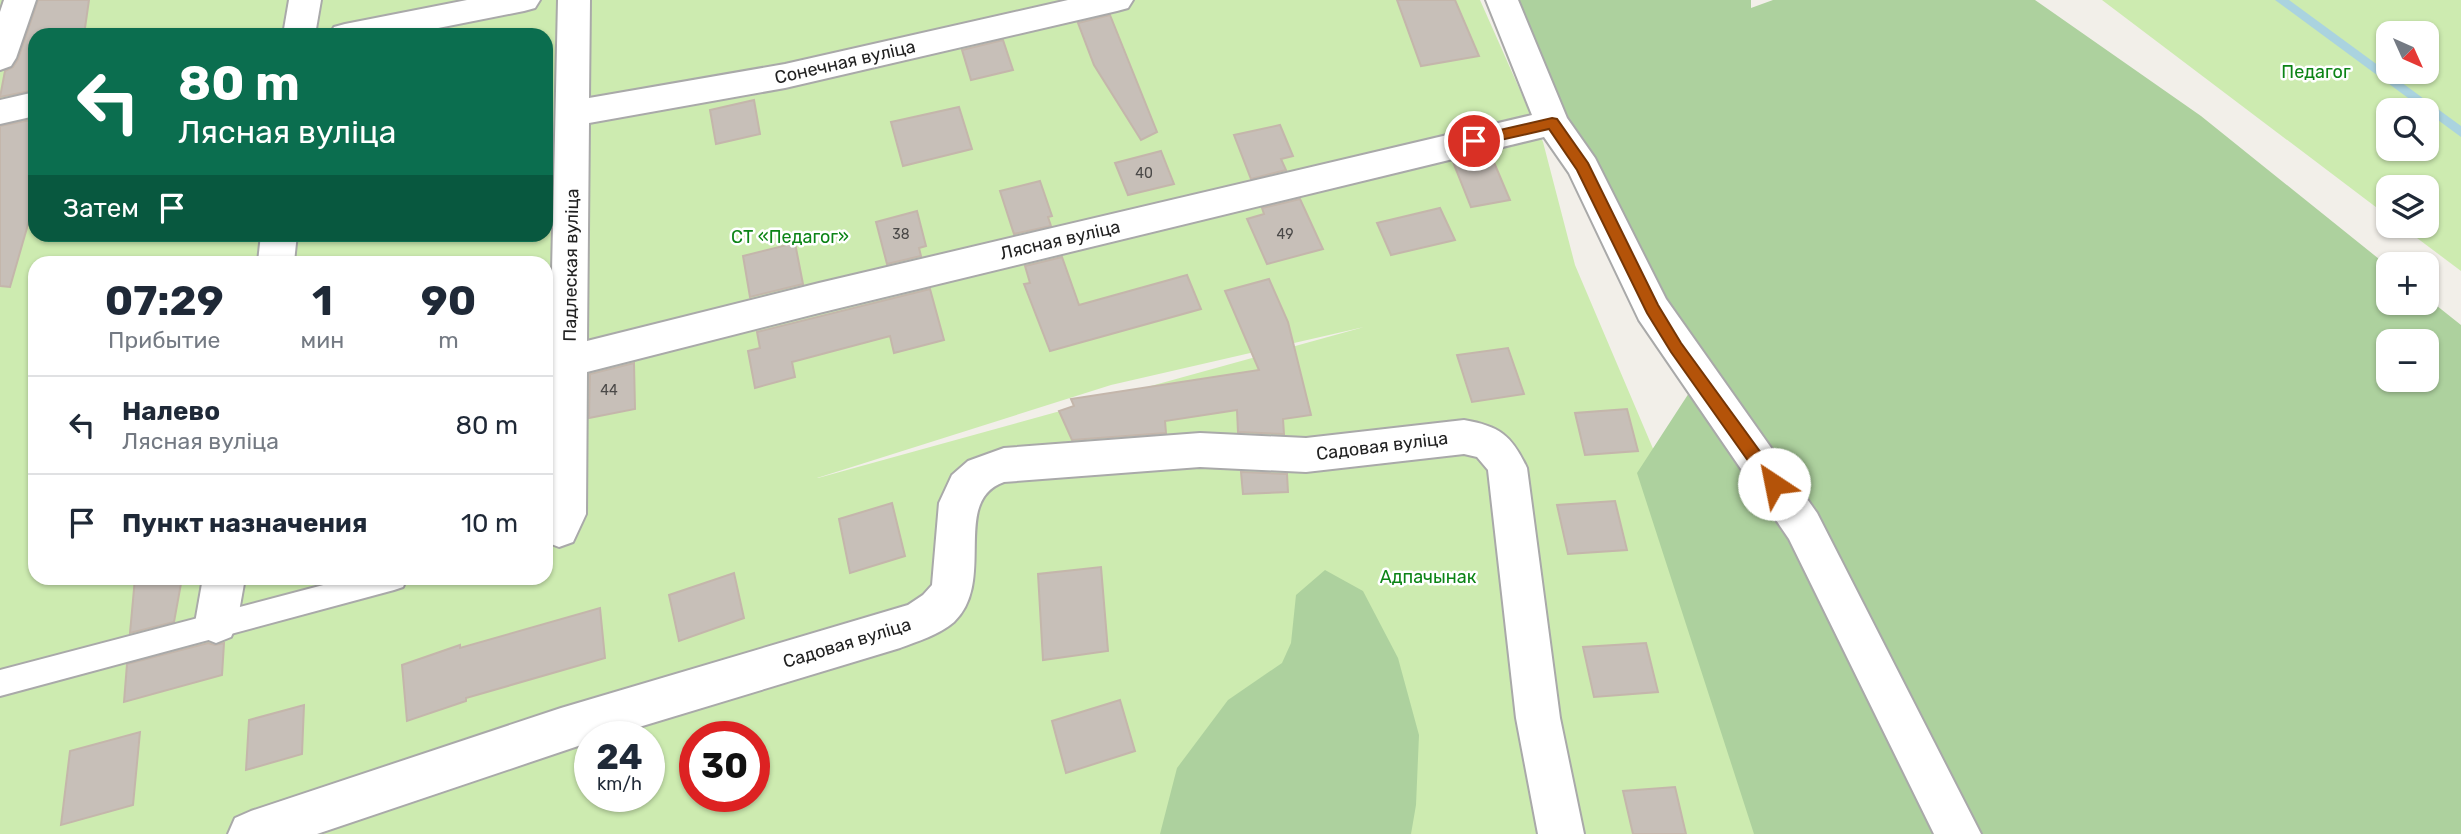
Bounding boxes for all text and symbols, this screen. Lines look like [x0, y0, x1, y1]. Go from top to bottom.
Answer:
north arrow [2376, 21, 2440, 84]
map controls [2376, 21, 2439, 392]
street label: Сонечная вуліца [773, 35, 917, 89]
text: 80 m [178, 54, 300, 112]
icon: left [63, 56, 154, 147]
park label: Педагог [2281, 61, 2351, 83]
button: search [2376, 98, 2439, 161]
pin [1444, 111, 1504, 171]
text: Лясная вуліца [178, 113, 396, 151]
icon: arrive [1455, 122, 1493, 160]
house number: 40 [1135, 165, 1153, 182]
button: layers [2376, 175, 2439, 238]
street label: Падлеская вуліца [559, 188, 583, 342]
icon: arrive [153, 189, 191, 227]
text: Затем [63, 193, 139, 224]
street label: Лясная вуліца [998, 215, 1122, 265]
park label: СТ «Педагог» [731, 226, 849, 248]
house number: 38 [892, 226, 910, 243]
house number: 49 [1277, 226, 1293, 243]
button: + [2376, 252, 2439, 315]
text: 07:29 [105, 276, 224, 326]
text: 1 [312, 276, 333, 326]
text: 90 [421, 276, 476, 326]
text: Прибытие [108, 326, 220, 354]
text: мин [300, 326, 344, 354]
text: m [438, 326, 459, 354]
button: − [2376, 329, 2439, 392]
house number: 44 [600, 382, 618, 399]
text: Налево [122, 396, 220, 427]
icon: left [63, 406, 101, 444]
text: 80 m [455, 410, 518, 441]
text: Лясная вуліца [122, 427, 279, 455]
street label: Садовая вуліца [1315, 427, 1449, 465]
position arrow [1737, 447, 1811, 521]
icon: arrive [63, 504, 101, 542]
text: Пункт назначения [122, 508, 367, 539]
text: 10 m [461, 508, 518, 539]
park label: Адпачынак [1380, 566, 1477, 588]
street label: Садовая вуліца [780, 613, 914, 673]
speed limit sign: 30 [679, 721, 770, 812]
text: 24 [596, 736, 643, 778]
text: km/h [597, 773, 642, 795]

